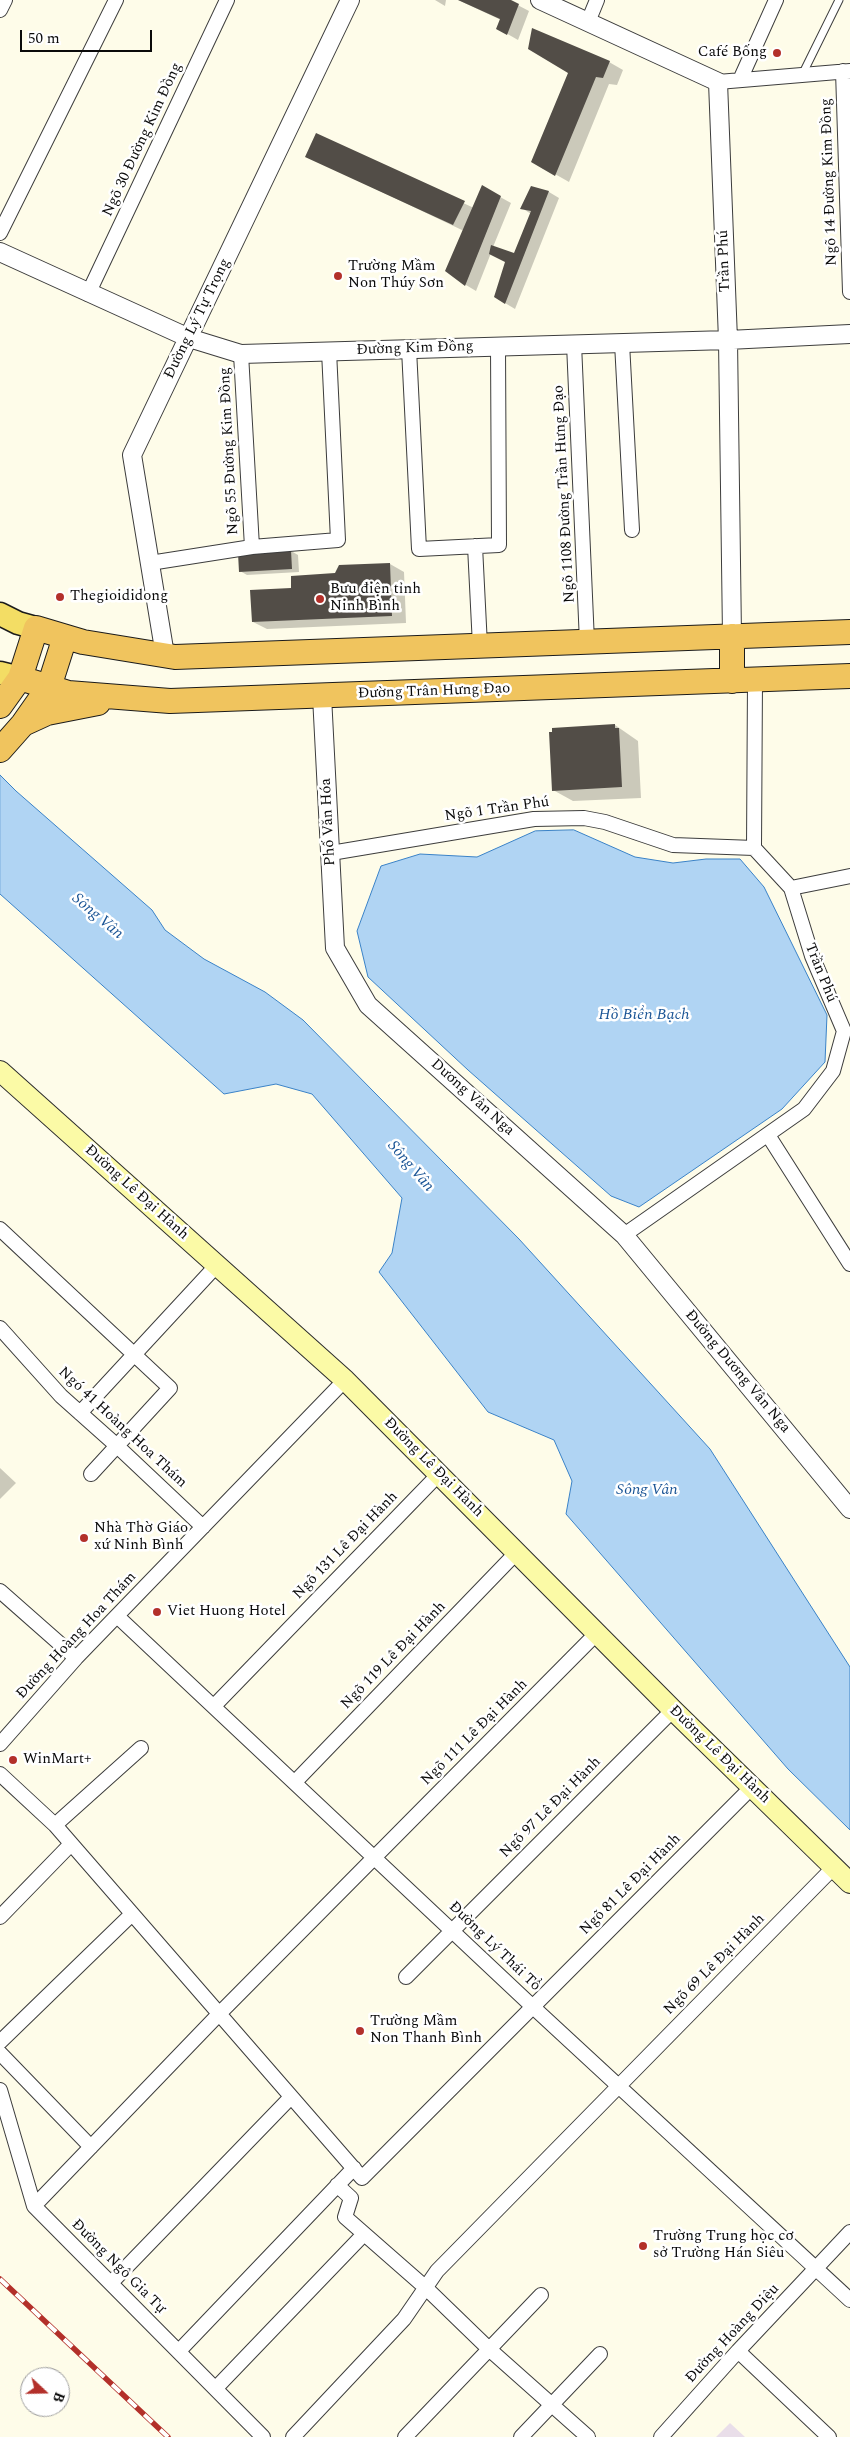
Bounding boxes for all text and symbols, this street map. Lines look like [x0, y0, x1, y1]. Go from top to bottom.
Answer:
scale bar [22, 20, 155, 52]
text: 50 m [28, 27, 60, 50]
place label: Café Bống [698, 44, 767, 62]
marker: Café Bống [771, 47, 783, 59]
street label: Ngõ 30 Đường Kim Đồng [99, 60, 187, 220]
street label: Ngõ 14 Đường Kim Đồng [818, 98, 842, 266]
street label: Trần Phú [715, 230, 735, 292]
street label: Đường Lý Tự Trọng [161, 256, 235, 382]
place label: Trường Mầm Non Thúy Sơn [348, 258, 444, 293]
marker: Trường Mầm Non Thúy Sơn [332, 270, 344, 282]
street label: Đường Kim Đồng [356, 338, 474, 360]
street label: Ngõ 55 Đường Kim Đồng [217, 367, 243, 535]
street label: Ngõ 1108 Đường Trần Hưng Đạo [550, 385, 580, 603]
place label: Bưu điện tỉnh Ninh Bình [330, 581, 421, 616]
place label: Thegioididong [70, 588, 168, 606]
marker: Thegioididong [54, 591, 66, 603]
marker: Bưu điện tỉnh Ninh Bình [314, 593, 326, 605]
street label: Đường Trân Hưng Đạo [357, 680, 511, 704]
street label: Phố Văn Hóa [318, 778, 340, 866]
street label: Ngõ 1 Trần Phú [444, 794, 550, 826]
water label: Sông Vân [67, 890, 127, 944]
street label: Trần Phú [800, 941, 840, 1005]
water label: Hồ Biển Bạch [598, 1006, 690, 1026]
street label: Dương Vân Nga [426, 1056, 518, 1140]
water label: Sông Vân [383, 1137, 437, 1197]
street label: Đường Lê Đại Hành [80, 1142, 192, 1244]
street label: Đường Dương Vân Nga [680, 1307, 794, 1437]
street label: Ngó 41 Hoàng Hoa Thám [54, 1364, 190, 1492]
street label: Đường Lê Đại Hành [379, 1414, 487, 1522]
water label: Sông Vân [616, 1481, 678, 1501]
street label: Ngõ 131 Lê Đại Hành [290, 1488, 402, 1604]
place label: Nhà Thờ Giáo xứ Ninh Bình [94, 1520, 188, 1555]
marker: Nhà Thờ Giáo xứ Ninh Bình [78, 1532, 90, 1544]
street label: Đường Hoàng Hoa Thám [13, 1569, 141, 1703]
street label: Ngõ 119 Lê Đại Hành [338, 1598, 450, 1714]
place label: Viet Huong Hotel [167, 1603, 286, 1621]
marker: Viet Huong Hotel [151, 1606, 163, 1618]
street label: Ngõ 111 Lê Đại Hành [418, 1676, 532, 1790]
street label: Đường Lê Đại Hành [665, 1702, 773, 1808]
place label: WinMart+ [23, 1751, 91, 1769]
marker: WinMart+ [7, 1754, 19, 1766]
street label: Ngõ 97 Lê Đại Hành [497, 1754, 605, 1862]
street label: Ngõ 81 Lê Đại Hành [577, 1831, 685, 1939]
street label: Đường Lý Thái Tổ [444, 1898, 544, 1996]
street label: Ngõ 69 Lê Đại Hành [661, 1911, 769, 2019]
place label: Trường Mầm Non Thanh Bình [370, 2013, 482, 2048]
marker: Trường Mầm Non Thanh Bình [354, 2025, 366, 2037]
street label: Đường Ngô Gia Tự [67, 2216, 169, 2318]
place label: Trường Trung học cơ sở Trường Hán Siêu [653, 2228, 793, 2263]
marker: Trường Trung học cơ sở Trường Hán Siêu [637, 2240, 649, 2252]
street label: Đường Hoàng Diệu [682, 2281, 784, 2387]
north arrow [20, 2367, 70, 2417]
text: B [47, 2389, 70, 2406]

